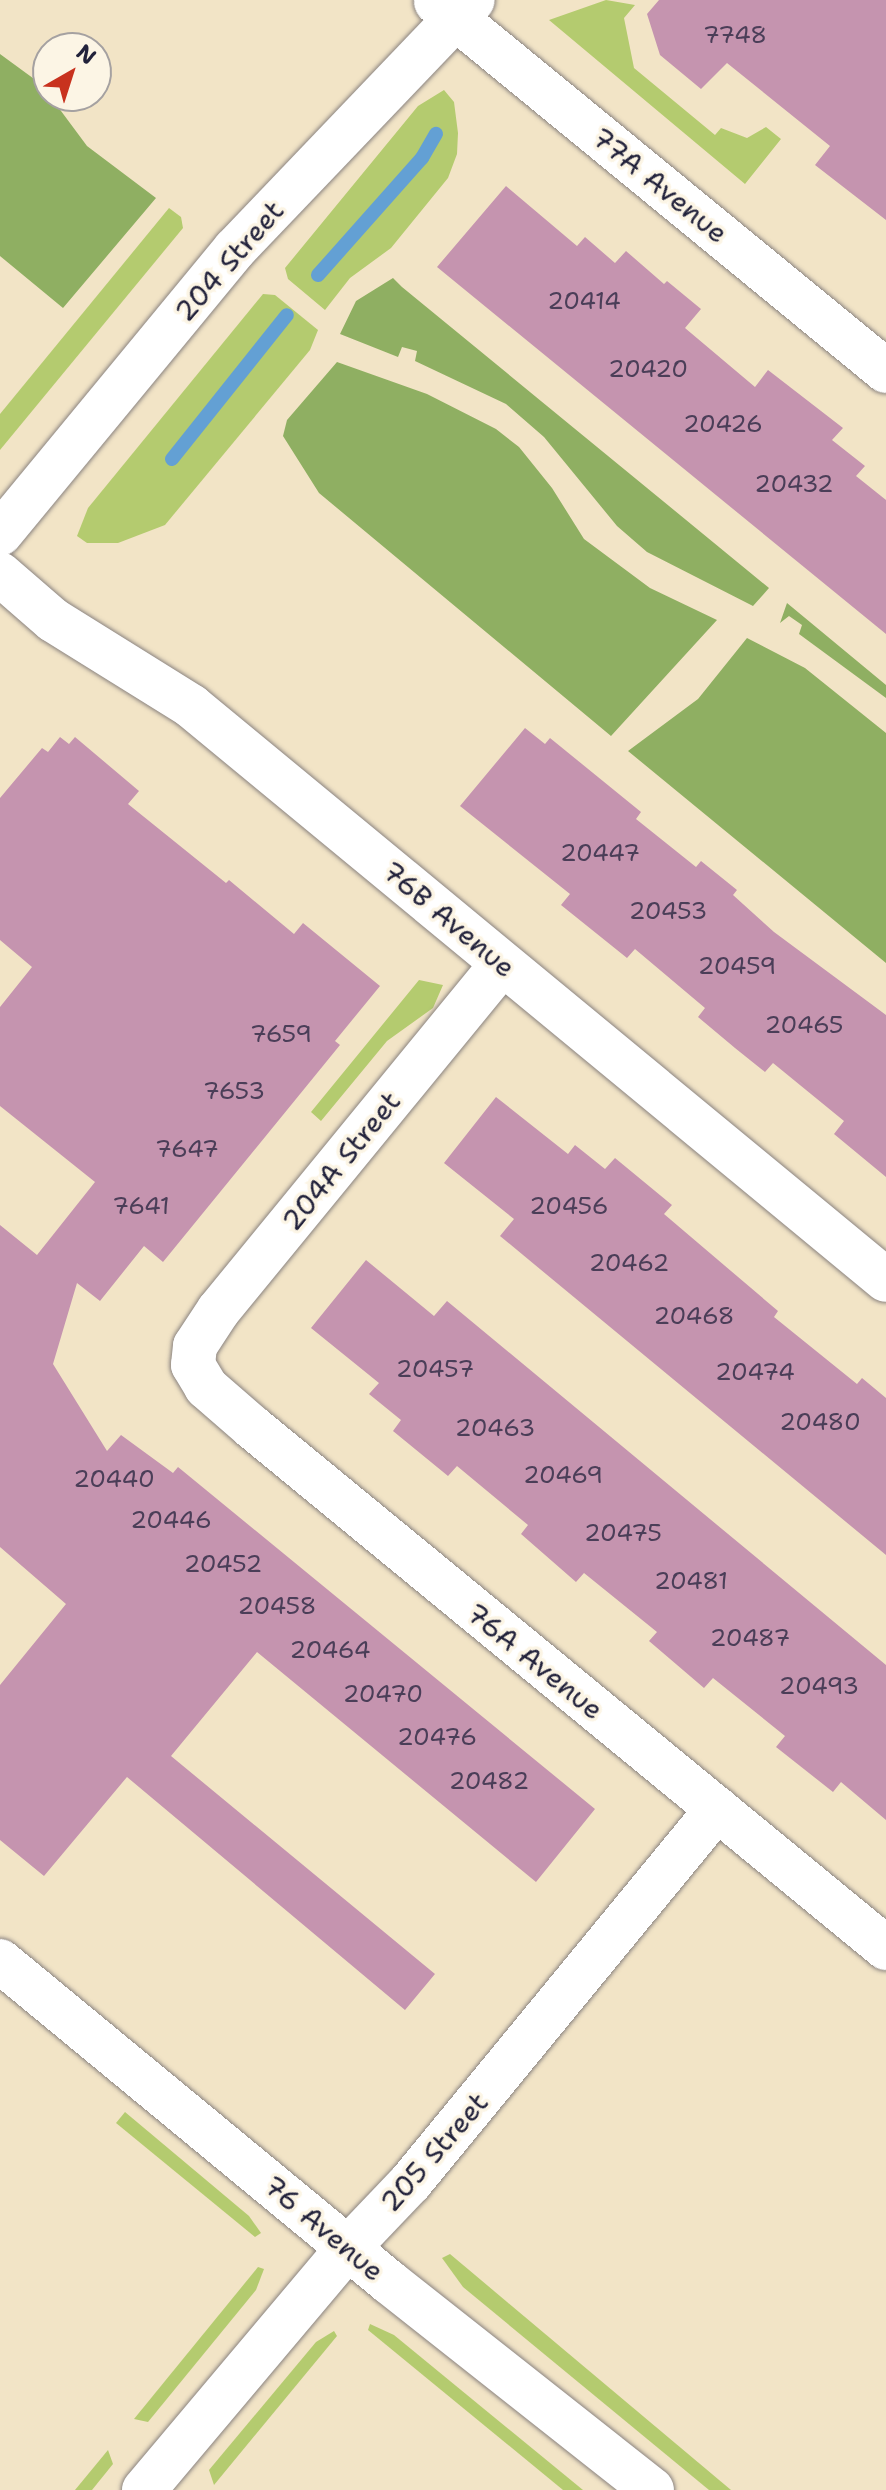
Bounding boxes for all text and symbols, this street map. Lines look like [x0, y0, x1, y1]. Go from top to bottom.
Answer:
house number: 7748 [703, 22, 767, 50]
north arrow [32, 32, 112, 112]
text: N [70, 38, 102, 71]
street label: 77A Avenue [585, 120, 735, 250]
street label: 204 Street [167, 194, 291, 328]
house number: 20414 [547, 288, 621, 316]
house number: 20420 [608, 356, 688, 384]
house number: 20426 [683, 411, 763, 439]
house number: 20432 [754, 471, 834, 499]
house number: 20447 [560, 840, 640, 868]
street label: 76B Avenue [376, 854, 522, 984]
house number: 20453 [629, 898, 707, 926]
house number: 20459 [698, 953, 776, 981]
house number: 20465 [765, 1012, 843, 1040]
house number: 7659 [250, 1021, 312, 1049]
house number: 7653 [203, 1078, 265, 1106]
street label: 204A Street [275, 1085, 407, 1237]
house number: 7647 [155, 1136, 219, 1164]
house number: 7641 [112, 1193, 170, 1221]
house number: 20456 [529, 1193, 609, 1221]
house number: 20462 [589, 1250, 669, 1278]
house number: 20468 [653, 1303, 735, 1331]
house number: 20457 [396, 1356, 474, 1384]
house number: 20474 [715, 1359, 795, 1387]
house number: 20480 [779, 1409, 861, 1437]
house number: 20463 [455, 1415, 535, 1443]
house number: 20469 [523, 1462, 603, 1490]
house number: 20440 [73, 1466, 155, 1494]
house number: 20446 [130, 1507, 212, 1535]
house number: 20475 [584, 1520, 662, 1548]
house number: 20452 [184, 1551, 262, 1579]
house number: 20481 [654, 1568, 728, 1596]
house number: 20458 [237, 1593, 317, 1621]
street label: 76A Avenue [460, 1596, 610, 1726]
house number: 20487 [710, 1625, 790, 1653]
house number: 20464 [289, 1637, 371, 1665]
house number: 20493 [779, 1673, 859, 1701]
house number: 20470 [343, 1681, 423, 1709]
house number: 20476 [397, 1724, 477, 1752]
house number: 20482 [449, 1768, 529, 1796]
street label: 205 Street [373, 2086, 495, 2218]
street label: 76 Avenue [257, 2168, 391, 2288]

